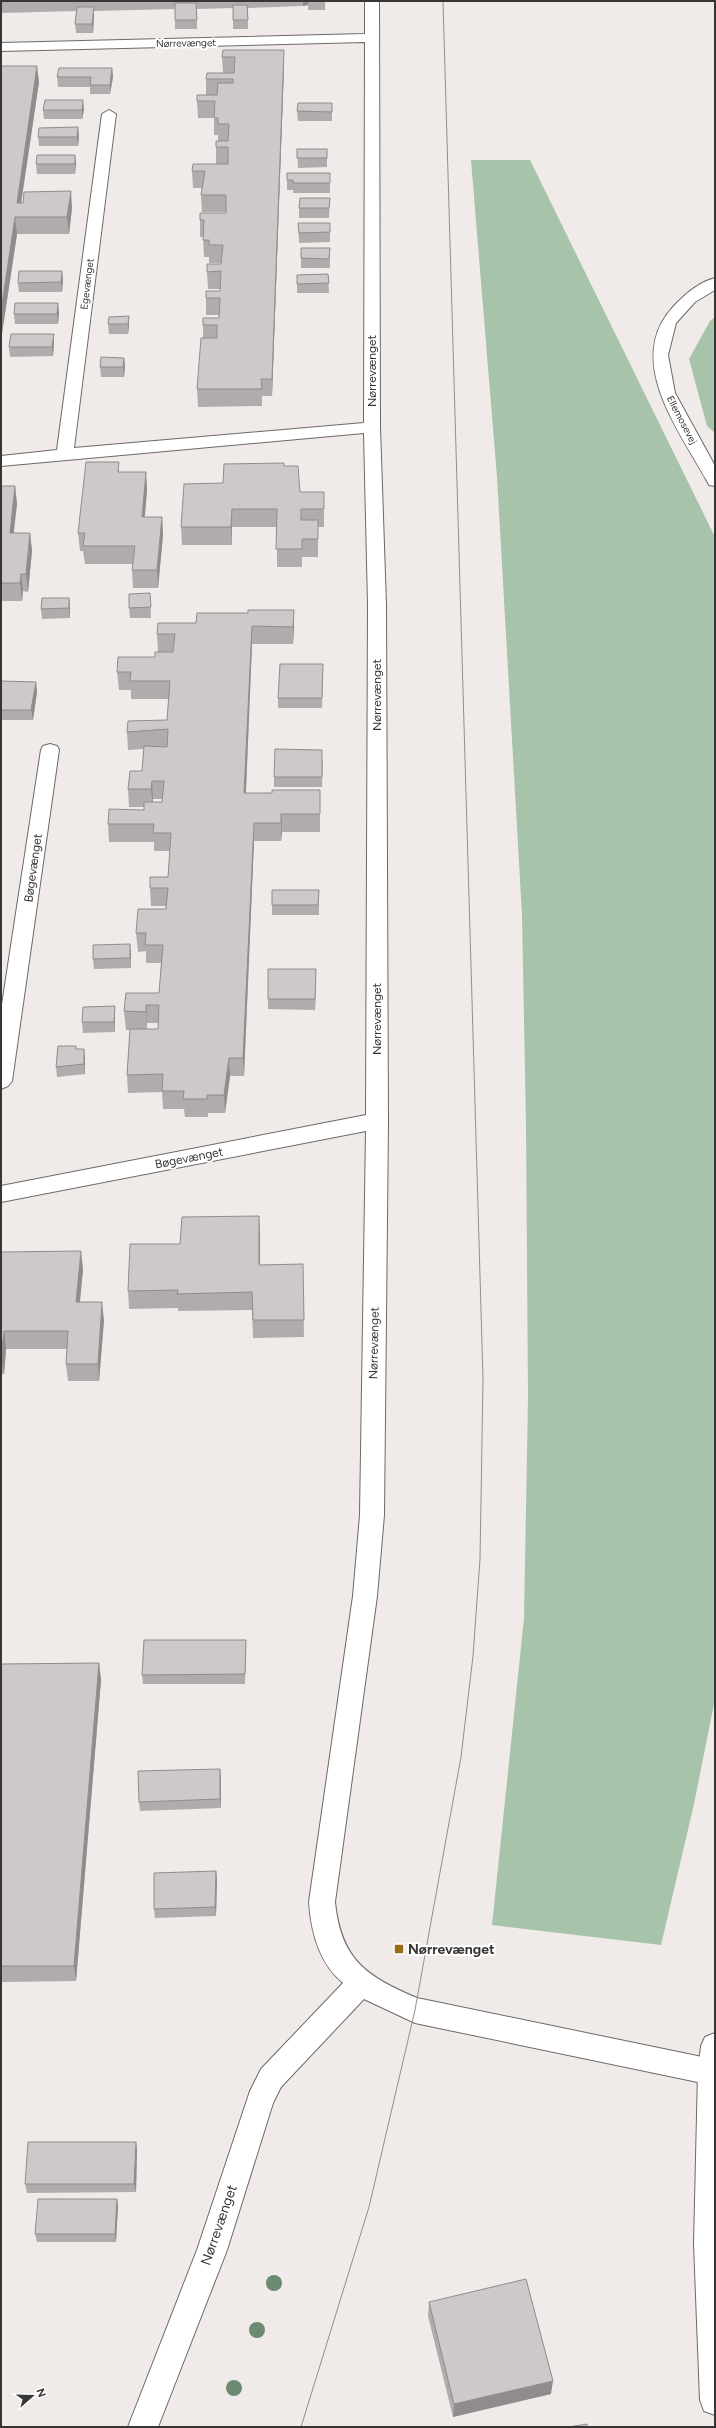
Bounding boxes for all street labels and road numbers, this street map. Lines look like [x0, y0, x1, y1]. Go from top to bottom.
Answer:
street label: Nørrevænget [156, 36, 216, 50]
street label: Egevænget [77, 257, 97, 310]
street label: Nørrevænget [365, 334, 379, 407]
street label: Ellemosevej [664, 393, 700, 447]
street label: Nørrevænget [370, 658, 384, 731]
street label: Bøgevænget [21, 832, 45, 903]
street label: Nørrevænget [370, 982, 384, 1055]
street label: Bøgevænget [154, 1144, 225, 1171]
street label: Nørrevænget [366, 1306, 382, 1379]
street label: Nørrevænget [197, 2182, 241, 2268]

